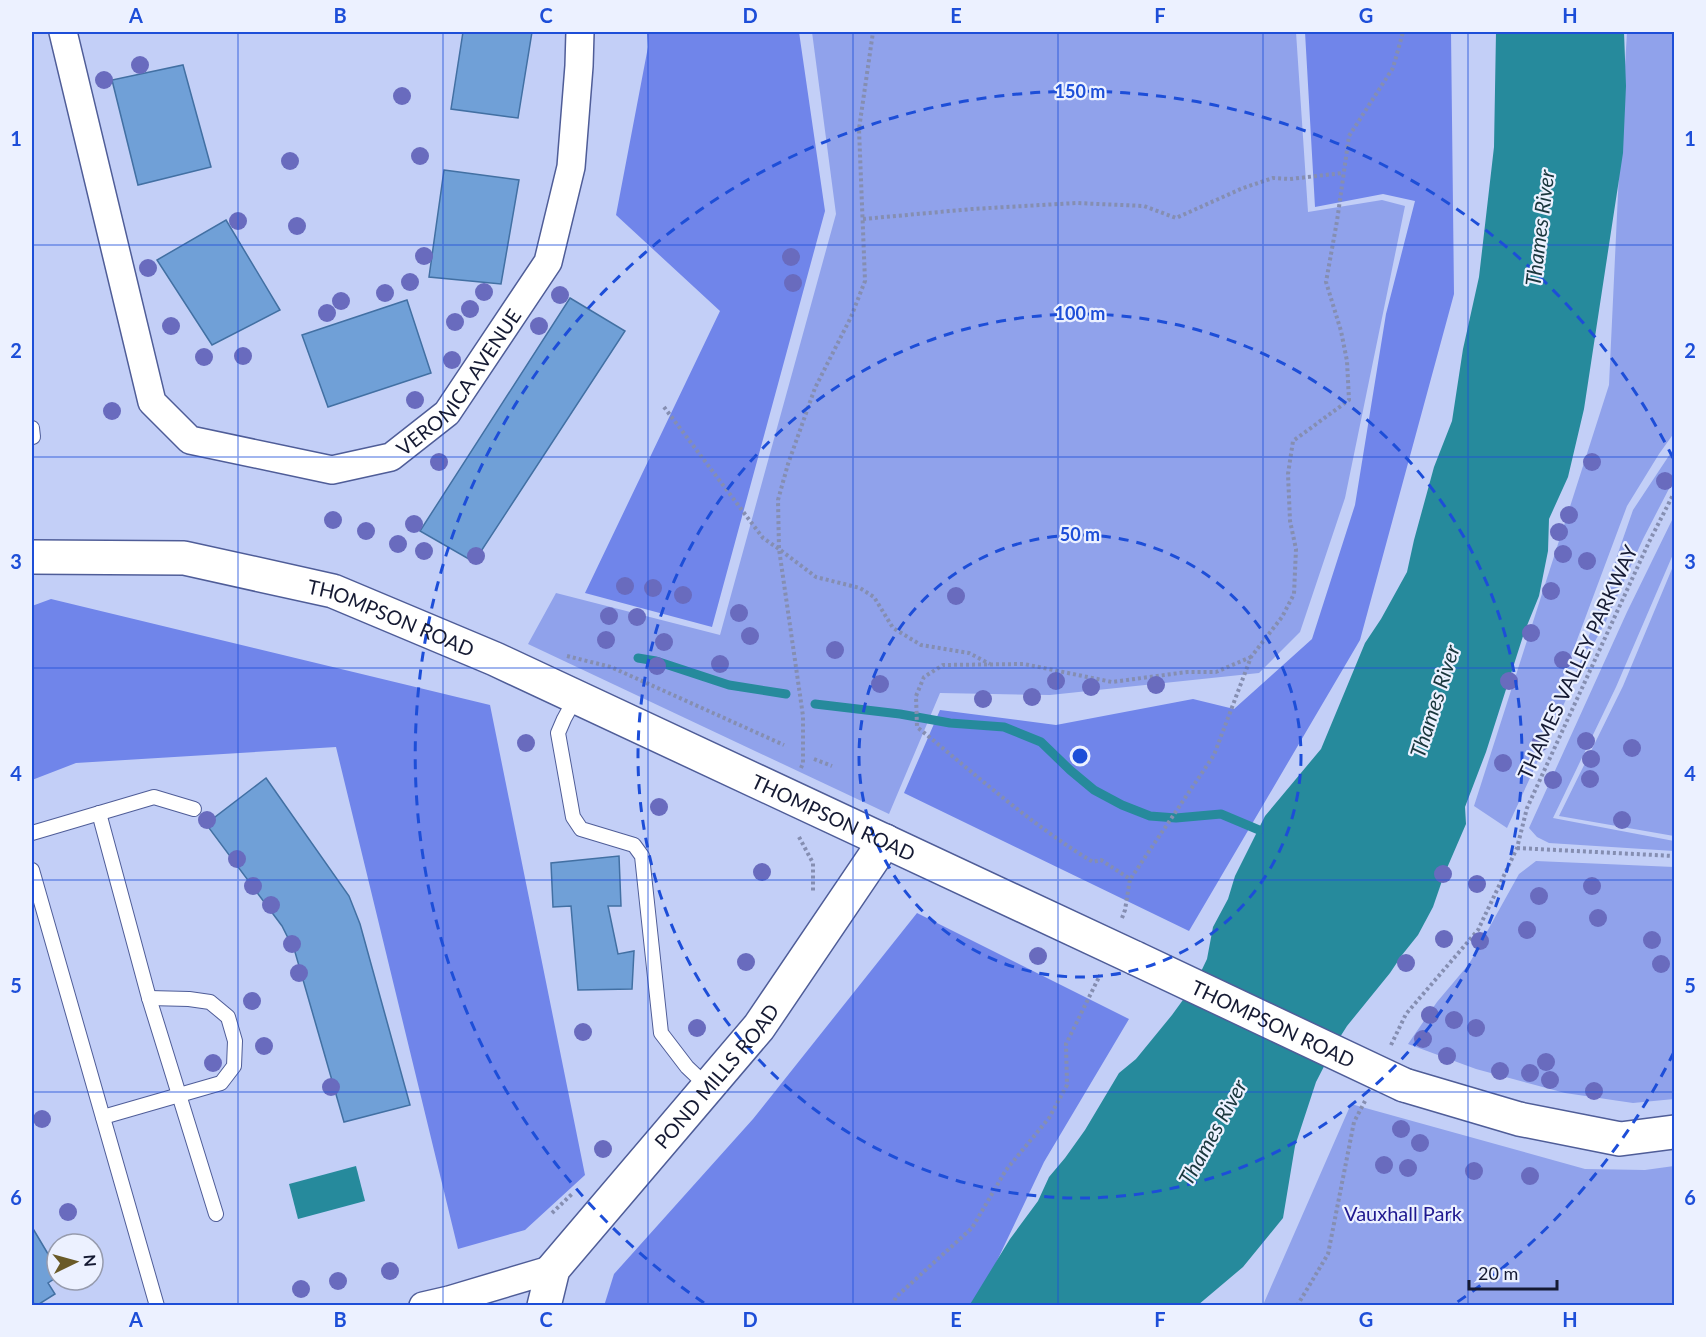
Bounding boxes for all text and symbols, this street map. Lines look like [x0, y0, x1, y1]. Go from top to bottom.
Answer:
text: A [128, 3, 143, 27]
text: B [333, 3, 347, 27]
text: C [539, 3, 553, 27]
text: D [742, 3, 758, 27]
text: E [950, 3, 962, 27]
text: F [1154, 3, 1166, 27]
text: G [1359, 3, 1373, 27]
text: H [1562, 3, 1578, 27]
text: 150 m [1055, 80, 1105, 102]
text: 1 [10, 126, 22, 150]
text: 1 [1684, 126, 1696, 150]
water label: Thames River [1519, 168, 1559, 288]
text: 100 m [1055, 302, 1105, 324]
street label: VERONICA AVENUE [391, 304, 525, 460]
text: 2 [10, 338, 22, 362]
text: 2 [1684, 338, 1696, 362]
text: 50 m [1060, 523, 1100, 545]
street label: THAMES VALLEY PARKWAY [1512, 541, 1642, 783]
text: 3 [10, 549, 22, 573]
text: 3 [1684, 549, 1696, 573]
street label: THOMPSON ROAD [306, 574, 478, 661]
water label: Thames River [1404, 641, 1464, 761]
centre of rings [1070, 746, 1090, 766]
text: 4 [10, 761, 22, 785]
text: 4 [1684, 761, 1696, 785]
street label: THOMPSON ROAD [748, 769, 919, 866]
text: 5 [10, 973, 22, 997]
text: 5 [1684, 973, 1696, 997]
street label: THOMPSON ROAD [1188, 975, 1359, 1072]
street label: POND MILLS ROAD [649, 999, 783, 1153]
water label: Thames River [1173, 1074, 1252, 1189]
text: 6 [10, 1185, 22, 1209]
text: 6 [1684, 1185, 1696, 1209]
park label: Vauxhall Park [1344, 1201, 1463, 1225]
north arrow [45, 1232, 105, 1292]
scale bar [1469, 1253, 1558, 1291]
text: N [80, 1254, 100, 1268]
text: 20 m [1478, 1262, 1518, 1284]
text: A [128, 1307, 143, 1331]
text: B [333, 1307, 347, 1331]
text: C [539, 1307, 553, 1331]
text: D [742, 1307, 758, 1331]
text: E [950, 1307, 962, 1331]
text: F [1154, 1307, 1166, 1331]
text: G [1359, 1307, 1373, 1331]
text: H [1562, 1307, 1578, 1331]

